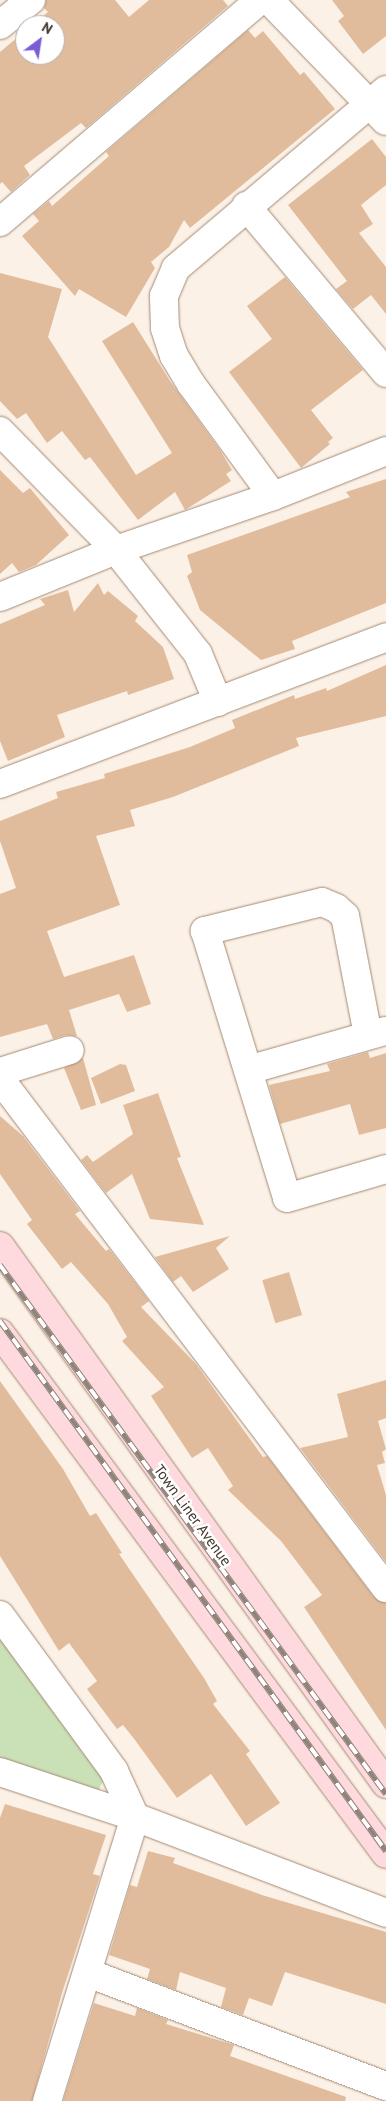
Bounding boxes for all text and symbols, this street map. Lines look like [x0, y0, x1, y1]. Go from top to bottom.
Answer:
north arrow [15, 15, 65, 65]
text: N [39, 18, 56, 38]
street label: Town Liner Avenue [150, 1461, 236, 1569]

